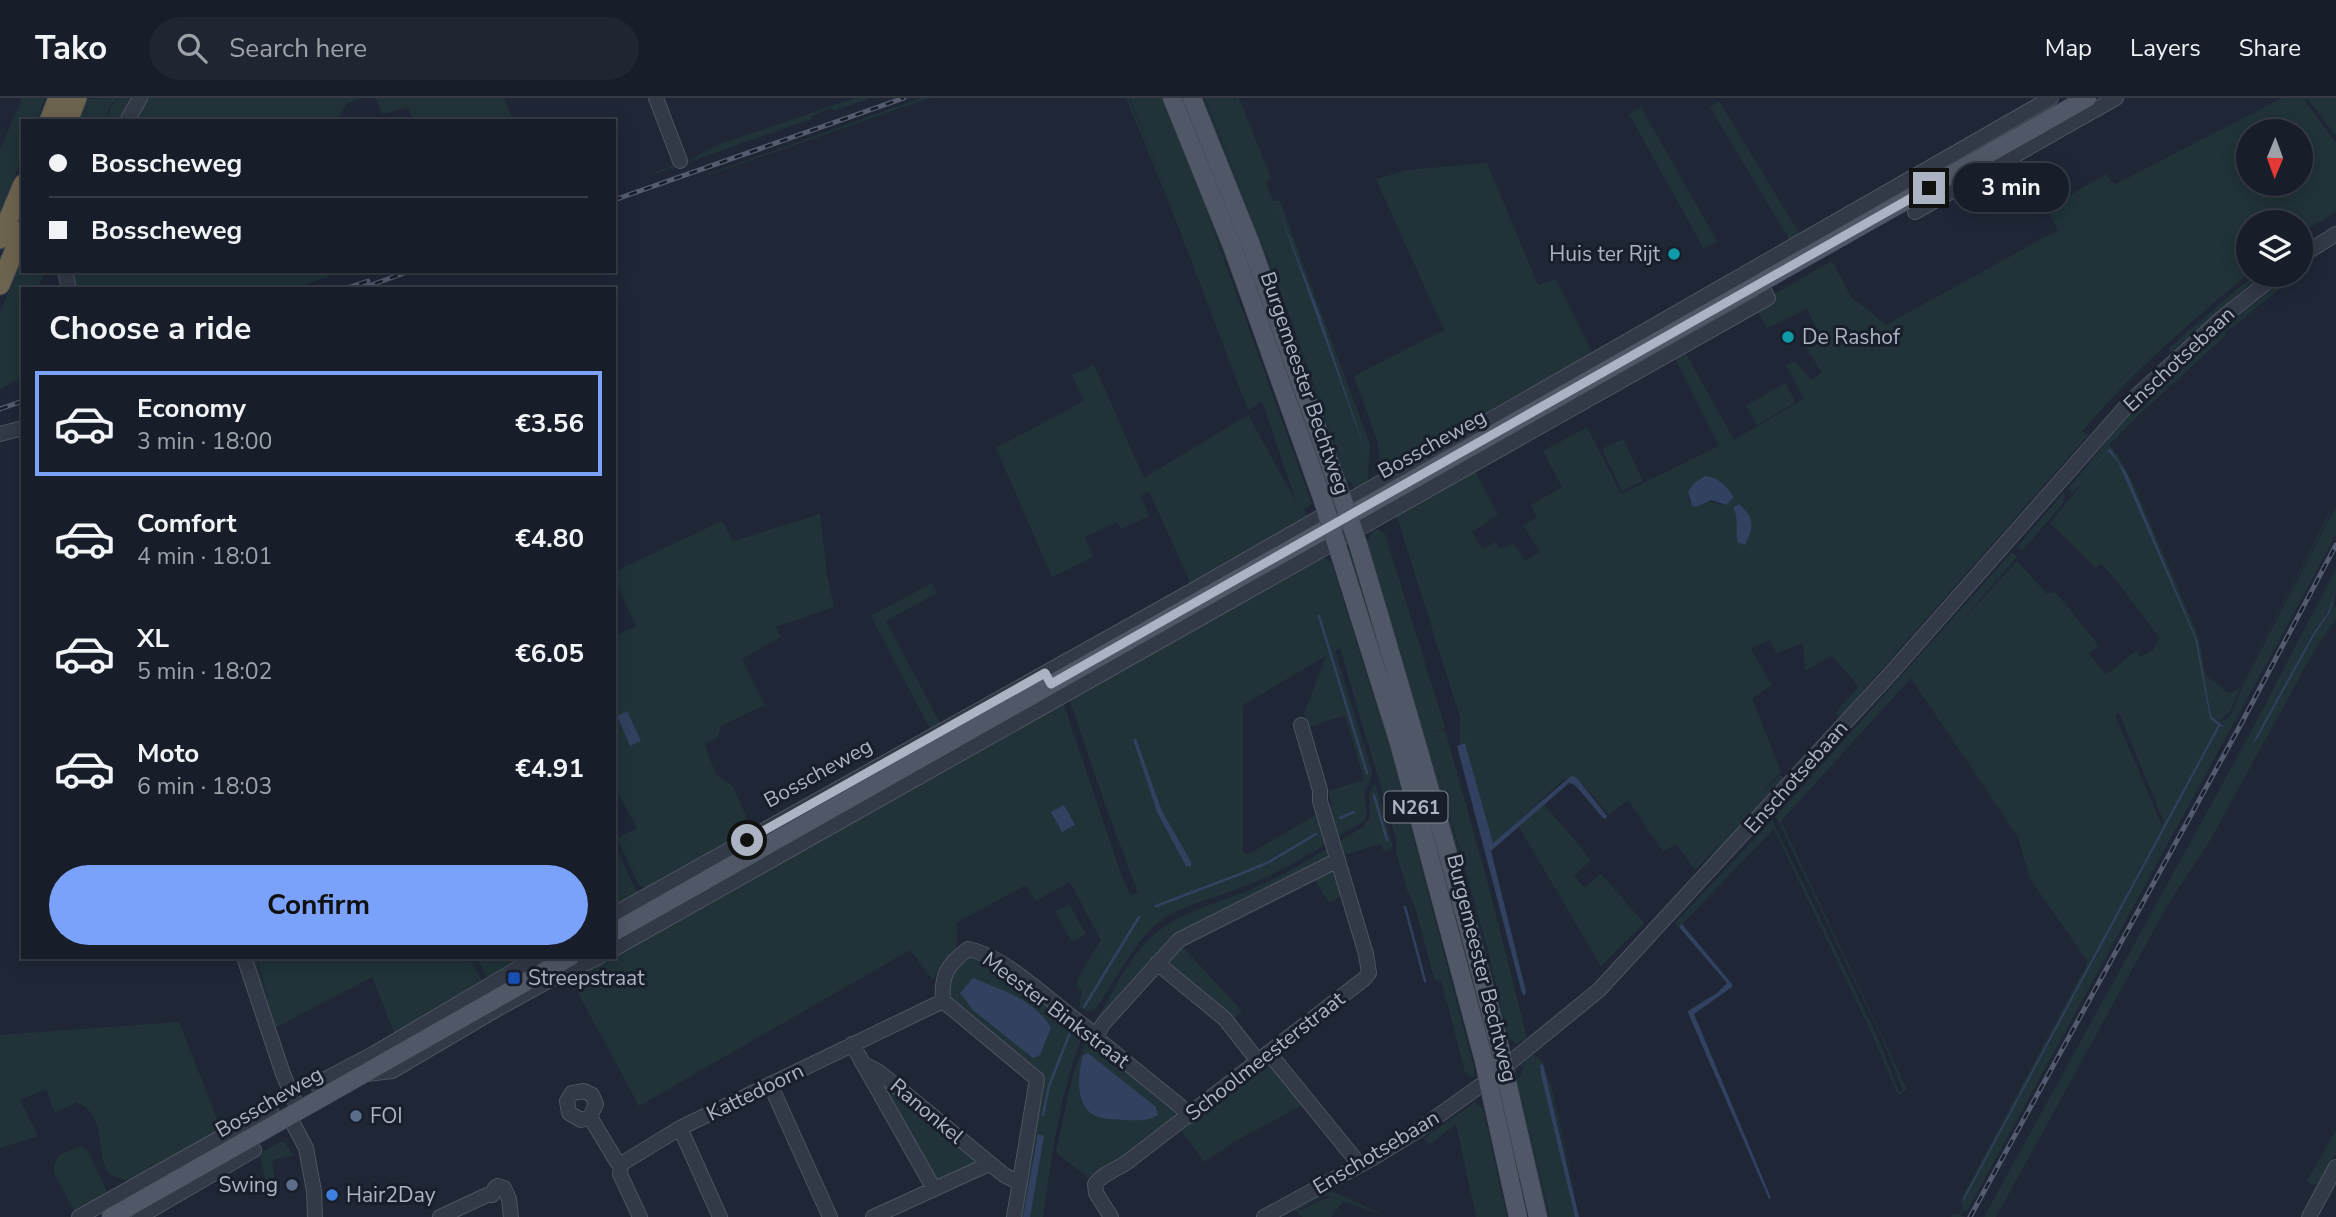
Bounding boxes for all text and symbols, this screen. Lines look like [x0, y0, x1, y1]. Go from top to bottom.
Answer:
search box [149, 17, 639, 80]
text: Tako [35, 26, 107, 71]
icon: search [173, 29, 211, 67]
text: Search here [229, 31, 367, 66]
text: Map [2045, 32, 2092, 64]
text: Layers [2130, 32, 2201, 64]
text: Share [2239, 32, 2301, 64]
north arrow [2236, 119, 2314, 196]
map controls [2236, 119, 2313, 287]
text: Bosscheweg [91, 146, 242, 181]
callout: 3 min [1954, 164, 2069, 212]
route end [1913, 172, 1945, 204]
text: 3 min [1981, 172, 2041, 203]
button: layers [2236, 210, 2313, 287]
text: Bosscheweg [91, 213, 242, 248]
place label: Huis ter Rijt [1549, 240, 1661, 268]
marker: Huis ter Rijt [1666, 246, 1682, 262]
street label: Burgemeester Bechtweg [1254, 268, 1356, 498]
street label: Enschotsebaan [2117, 300, 2241, 418]
text: Choose a ride [49, 307, 251, 350]
place label: De Rashof [1802, 323, 1901, 351]
marker: De Rashof [1780, 329, 1796, 345]
text: Economy [137, 391, 246, 426]
icon: car [53, 392, 116, 455]
street label: Bosscheweg [1373, 403, 1491, 485]
text: €3.56 [515, 406, 584, 441]
text: 3 min · 18:00 [137, 426, 272, 457]
text: Comfort [137, 506, 237, 541]
icon: car [53, 507, 116, 570]
text: €4.80 [515, 521, 584, 556]
text: 4 min · 18:01 [137, 541, 272, 572]
text: XL [137, 621, 169, 656]
icon: car [53, 622, 116, 685]
text: €6.05 [515, 636, 584, 671]
text: 5 min · 18:02 [137, 656, 272, 687]
street label: Enschotsebaan [1738, 715, 1854, 839]
street label: Bosscheweg [759, 732, 877, 814]
text: Moto [137, 736, 199, 771]
icon: car [53, 737, 116, 800]
text: €4.91 [515, 751, 584, 786]
text: 6 min · 18:03 [137, 771, 272, 802]
road number: N261 [1384, 792, 1448, 822]
route start [731, 824, 763, 856]
street label: Burgemeester Bechtweg [1440, 851, 1524, 1085]
button: Confirm [49, 865, 588, 945]
street label: Meester Binkstraat [977, 945, 1136, 1075]
place label: Streepstraat [528, 964, 645, 992]
marker: Streepstraat [506, 970, 522, 986]
street label: Schoolmeesterstraat [1180, 985, 1351, 1127]
street label: Kattedoorn [702, 1056, 808, 1128]
street label: Bosscheweg [210, 1060, 328, 1144]
street label: Ranonkel [884, 1072, 970, 1151]
place label: FOI [370, 1102, 403, 1130]
street label: Enschotsebaan [1308, 1103, 1444, 1201]
marker: FOI [348, 1108, 364, 1124]
place label: Swing [218, 1171, 278, 1199]
marker: Swing [284, 1177, 300, 1193]
place label: Hair2Day [346, 1181, 436, 1209]
marker: Hair2Day [324, 1187, 340, 1203]

